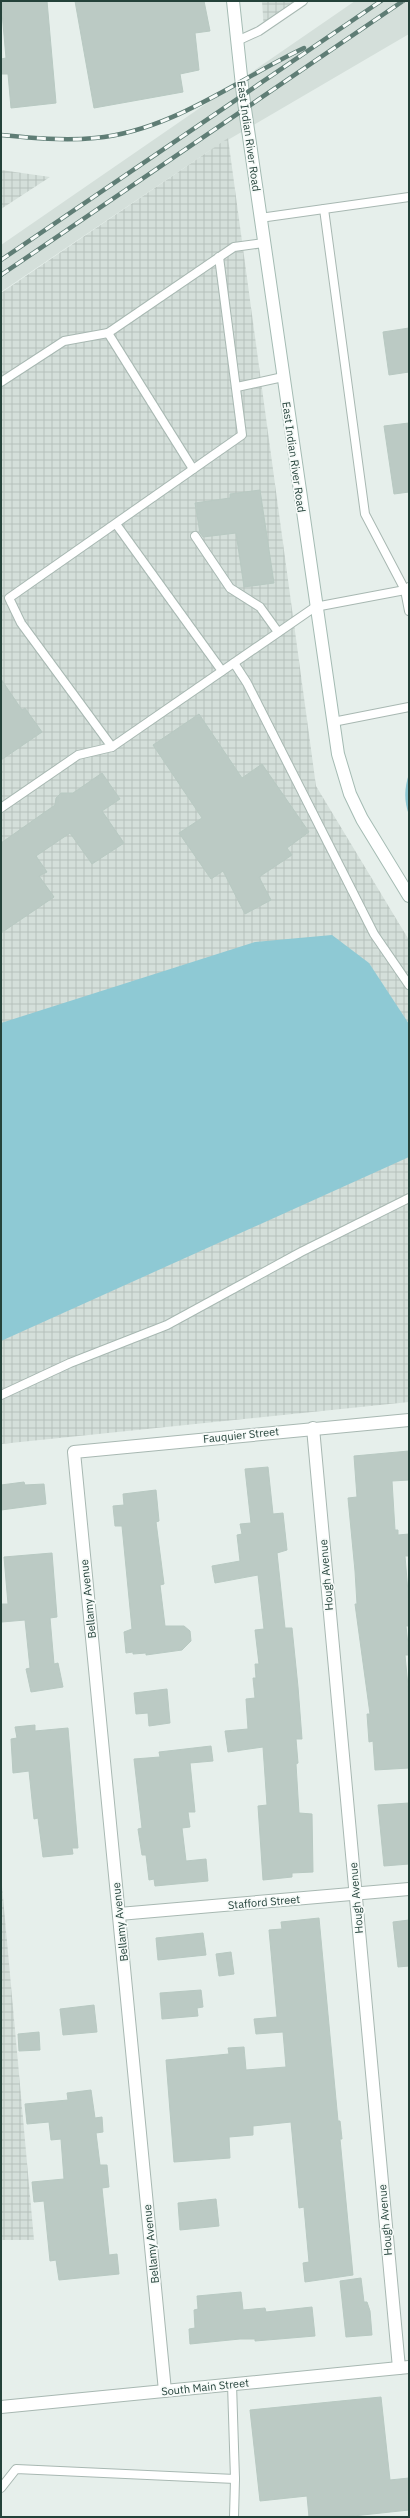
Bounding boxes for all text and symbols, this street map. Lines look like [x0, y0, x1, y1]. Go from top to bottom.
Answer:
street label: East Indian River Road [234, 80, 264, 192]
street label: East Indian River Road [279, 401, 309, 513]
street label: Fauquier Street [202, 1424, 280, 1446]
street label: Hough Avenue [316, 1539, 336, 1611]
street label: Bellamy Avenue [77, 1559, 99, 1639]
street label: Hough Avenue [346, 1862, 366, 1934]
street label: Bellamy Avenue [109, 1882, 131, 1962]
street label: Stafford Street [227, 1892, 301, 1912]
street label: Hough Avenue [375, 2184, 395, 2256]
street label: Bellamy Avenue [140, 2204, 162, 2284]
street label: South Main Street [160, 2375, 250, 2399]

